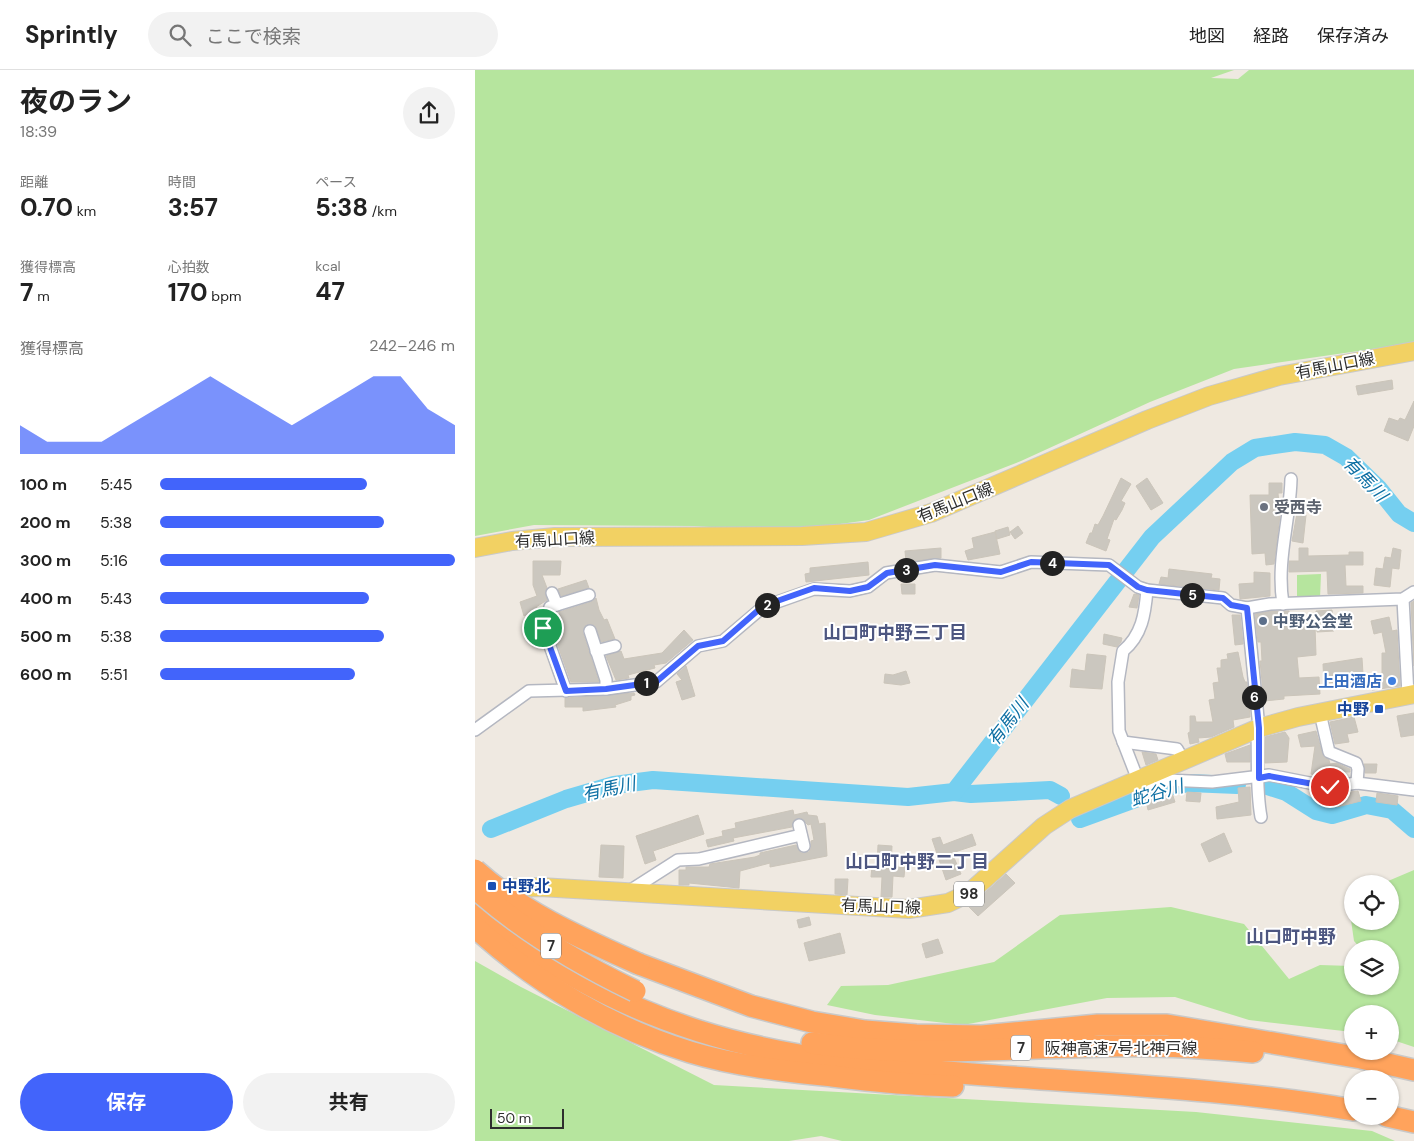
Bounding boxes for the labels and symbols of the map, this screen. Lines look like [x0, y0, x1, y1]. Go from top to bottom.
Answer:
street label: 有馬山口線 [1294, 348, 1376, 383]
water label: 有馬川 [1338, 451, 1394, 508]
street label: 有馬山口線 [914, 478, 996, 527]
place label: 受西寺 [1274, 497, 1322, 518]
marker: 受西寺 [1258, 501, 1270, 513]
street label: 有馬山口線 [515, 527, 596, 552]
pin: 4 [1039, 550, 1065, 576]
pin: 3 [893, 558, 919, 582]
pin: 5 [1179, 582, 1205, 608]
pin: 2 [755, 592, 779, 618]
pin [522, 607, 564, 649]
place label: 中野公会堂 [1273, 611, 1353, 632]
marker: 中野公会堂 [1257, 615, 1269, 627]
district label: 山口町中野三丁目 [823, 621, 967, 645]
pin: 1 [633, 670, 659, 696]
place label: 上田酒店 [1318, 671, 1382, 692]
marker: 上田酒店 [1386, 675, 1398, 687]
pin: 6 [1241, 684, 1267, 710]
water label: 有馬川 [982, 692, 1035, 751]
place label: 中野 [1337, 699, 1369, 720]
marker: 中野 [1373, 703, 1385, 715]
pin [1309, 766, 1351, 808]
water label: 有馬川 [580, 771, 640, 806]
water label: 蛇谷川 [1128, 773, 1188, 812]
district label: 山口町中野二丁目 [845, 850, 989, 874]
place label: 中野北 [502, 876, 550, 897]
marker: 中野北 [486, 880, 498, 892]
road number: 98 [954, 882, 984, 906]
street label: 有馬山口線 [841, 895, 921, 918]
district label: 山口町中野 [1246, 925, 1336, 949]
road number: 7 [541, 934, 561, 958]
road number: 7 [1011, 1036, 1031, 1060]
street label: 阪神高速7号北神戸線 [1045, 1038, 1197, 1059]
scale bar [490, 1106, 564, 1129]

